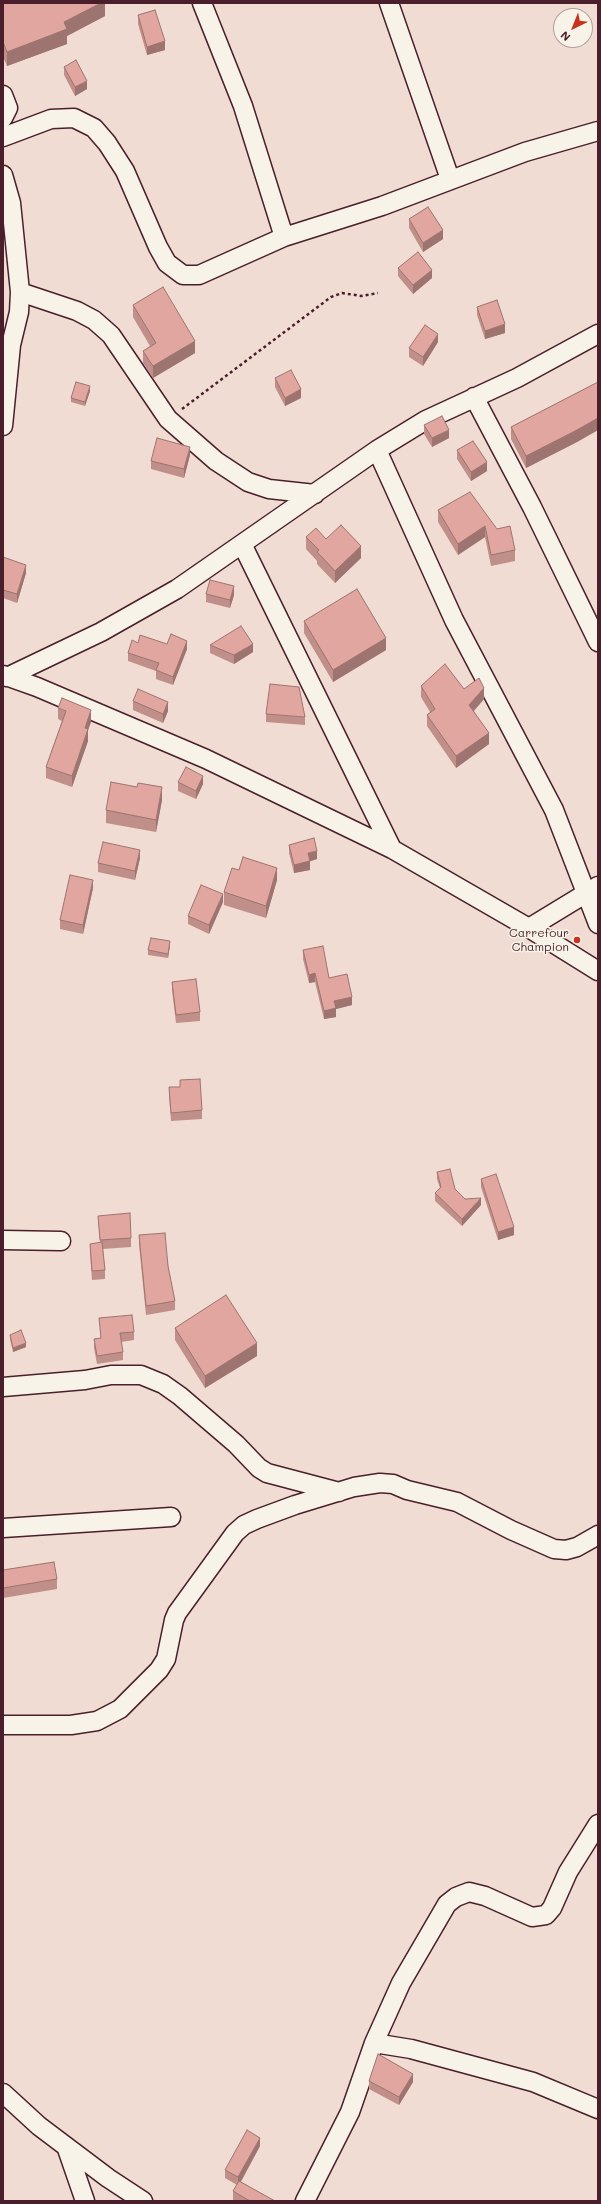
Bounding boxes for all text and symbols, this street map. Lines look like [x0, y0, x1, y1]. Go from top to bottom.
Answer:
north arrow [553, 8, 593, 48]
text: N [557, 28, 573, 45]
place label: Carrefour Champion [509, 926, 569, 954]
marker: Carrefour Champion [572, 935, 582, 945]

